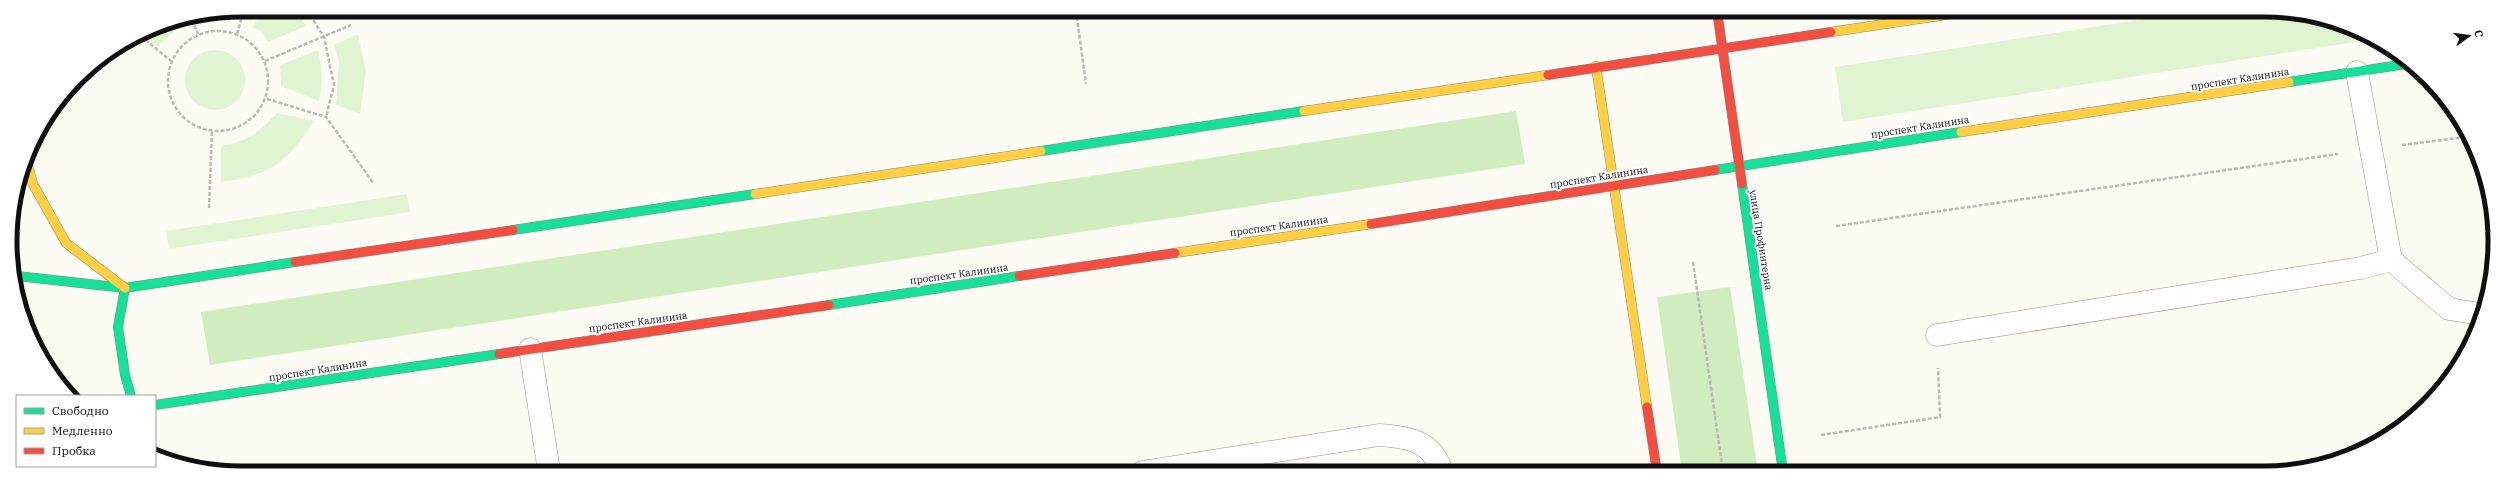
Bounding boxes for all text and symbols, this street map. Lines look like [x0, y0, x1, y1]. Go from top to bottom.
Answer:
north arrow [2449, 16, 2489, 56]
text: С [2471, 28, 2486, 39]
street label: проспект Калинина [2190, 65, 2291, 93]
street label: проспект Калинина [1870, 113, 1971, 141]
street label: проспект Калинина [1549, 163, 1650, 191]
street label: улица Профинтерна [1747, 189, 1775, 292]
street label: проспект Калинина [1229, 213, 1330, 239]
street label: проспект Калинина [909, 261, 1010, 287]
street label: проспект Калинина [588, 309, 689, 335]
street label: проспект Калинина [268, 356, 369, 384]
legend [16, 395, 156, 467]
text: Свободно [52, 403, 109, 418]
text: Медленно [52, 423, 113, 438]
text: Пробка [52, 443, 96, 458]

